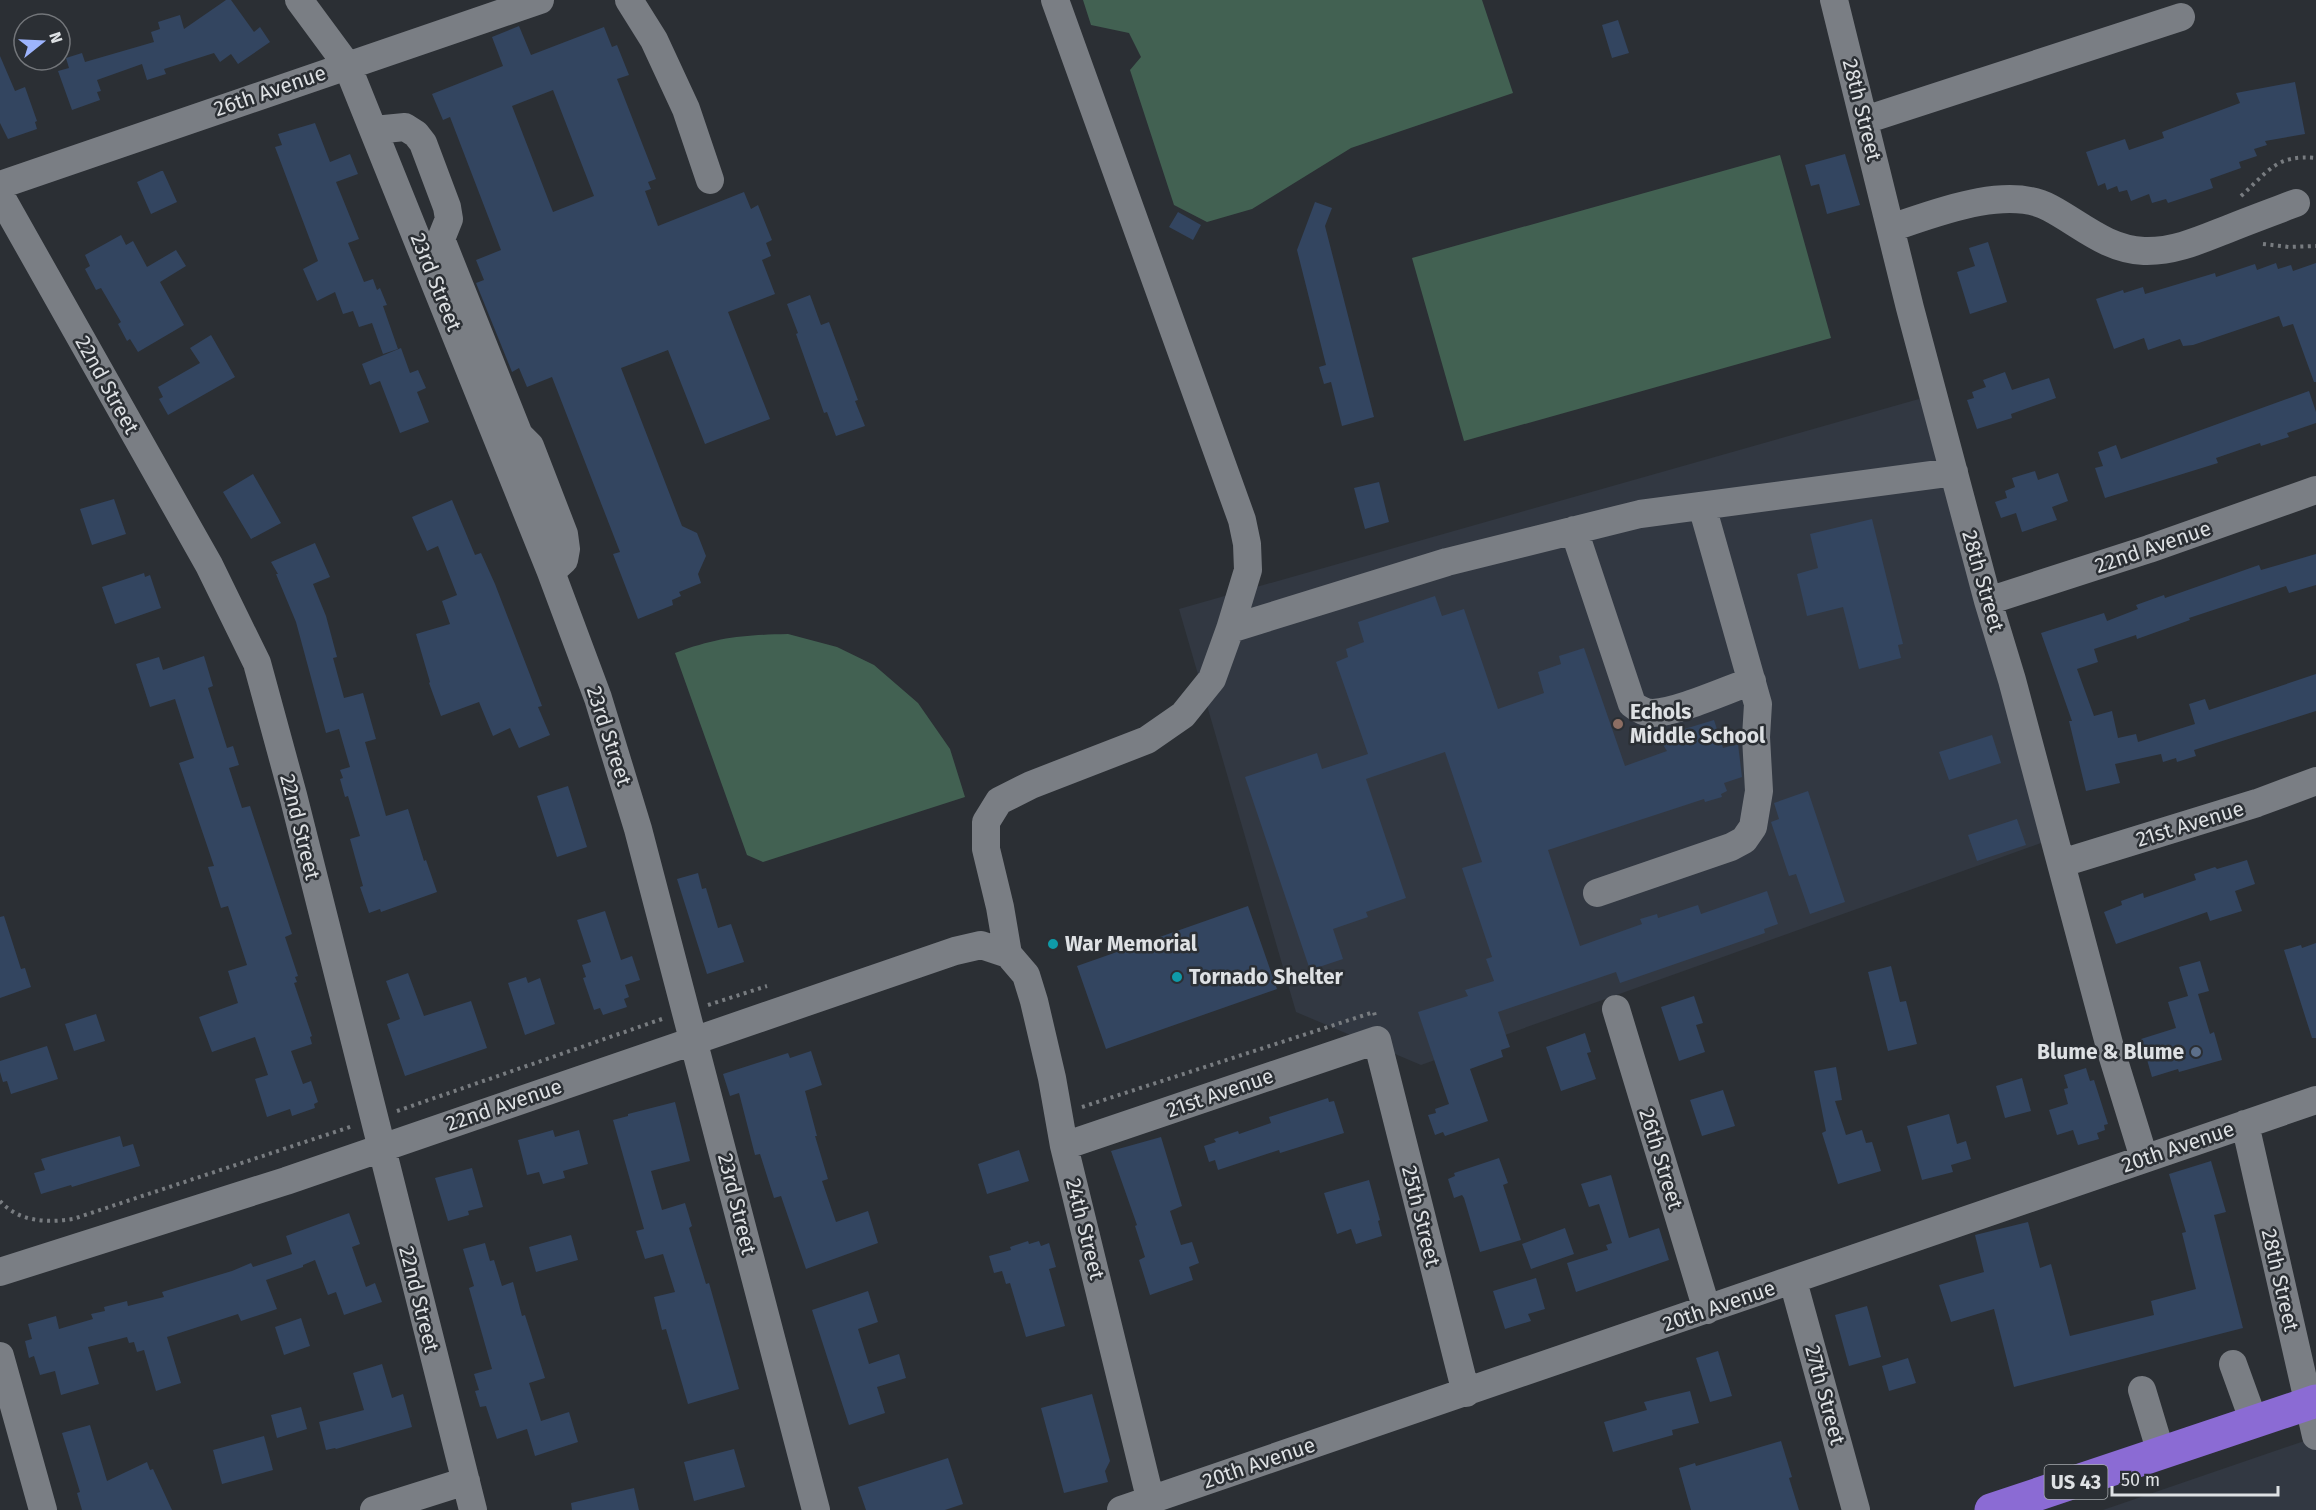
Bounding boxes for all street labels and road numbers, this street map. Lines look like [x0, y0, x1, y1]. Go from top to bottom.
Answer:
street label: 28th Street [1837, 56, 1887, 164]
street label: 26th Avenue [211, 60, 329, 122]
street label: 23rd Street [405, 229, 468, 335]
street label: 22nd Street [69, 331, 145, 439]
street label: 22nd Avenue [2092, 515, 2214, 579]
street label: 28th Street [1956, 527, 2010, 635]
street label: 23rd Street [581, 683, 637, 790]
street label: 22nd Street [274, 771, 326, 883]
street label: 21st Avenue [2133, 795, 2247, 853]
street label: 21st Avenue [1163, 1063, 1277, 1123]
street label: 22nd Avenue [443, 1073, 565, 1137]
street label: 26th Street [1633, 1105, 1689, 1213]
street label: 20th Avenue [2118, 1116, 2238, 1178]
street label: 23rd Street [712, 1151, 762, 1258]
street label: 25th Street [1396, 1163, 1446, 1270]
street label: 24th Street [1060, 1176, 1110, 1283]
street label: 28th Street [2256, 1226, 2305, 1334]
street label: 22nd Street [393, 1243, 445, 1355]
street label: 20th Avenue [1659, 1275, 1779, 1337]
street label: 27th Street [1799, 1342, 1851, 1448]
street label: 20th Avenue [1199, 1432, 1319, 1494]
road number: US 43 [2044, 1465, 2108, 1499]

